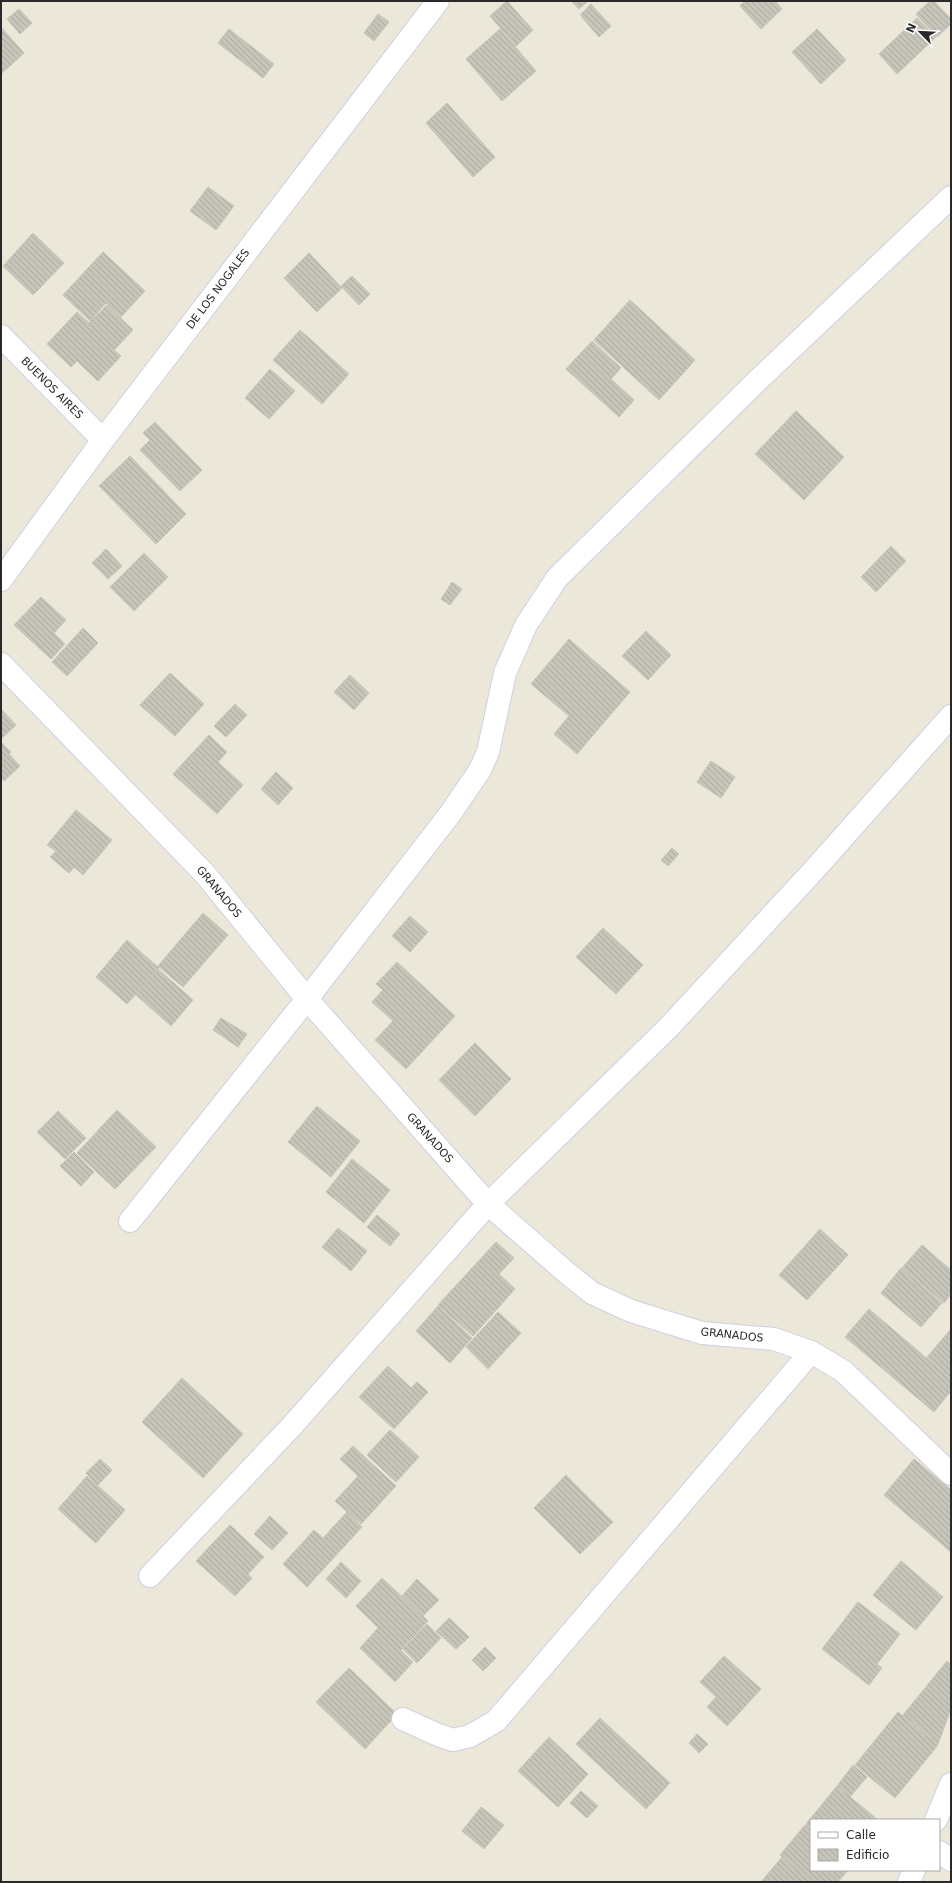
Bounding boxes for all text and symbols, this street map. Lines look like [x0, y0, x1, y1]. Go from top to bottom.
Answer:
north arrow [900, 12, 940, 52]
text: N [904, 21, 919, 35]
street label: DE LOS NOGALES [184, 246, 252, 332]
street label: BUENOS AIRES [18, 354, 86, 422]
street label: GRANADOS [194, 864, 244, 920]
street label: GRANADOS [404, 1110, 456, 1166]
street label: GRANADOS [700, 1325, 764, 1345]
legend [810, 1819, 940, 1871]
text: Calle [846, 1828, 876, 1842]
text: Edificio [846, 1848, 889, 1862]

